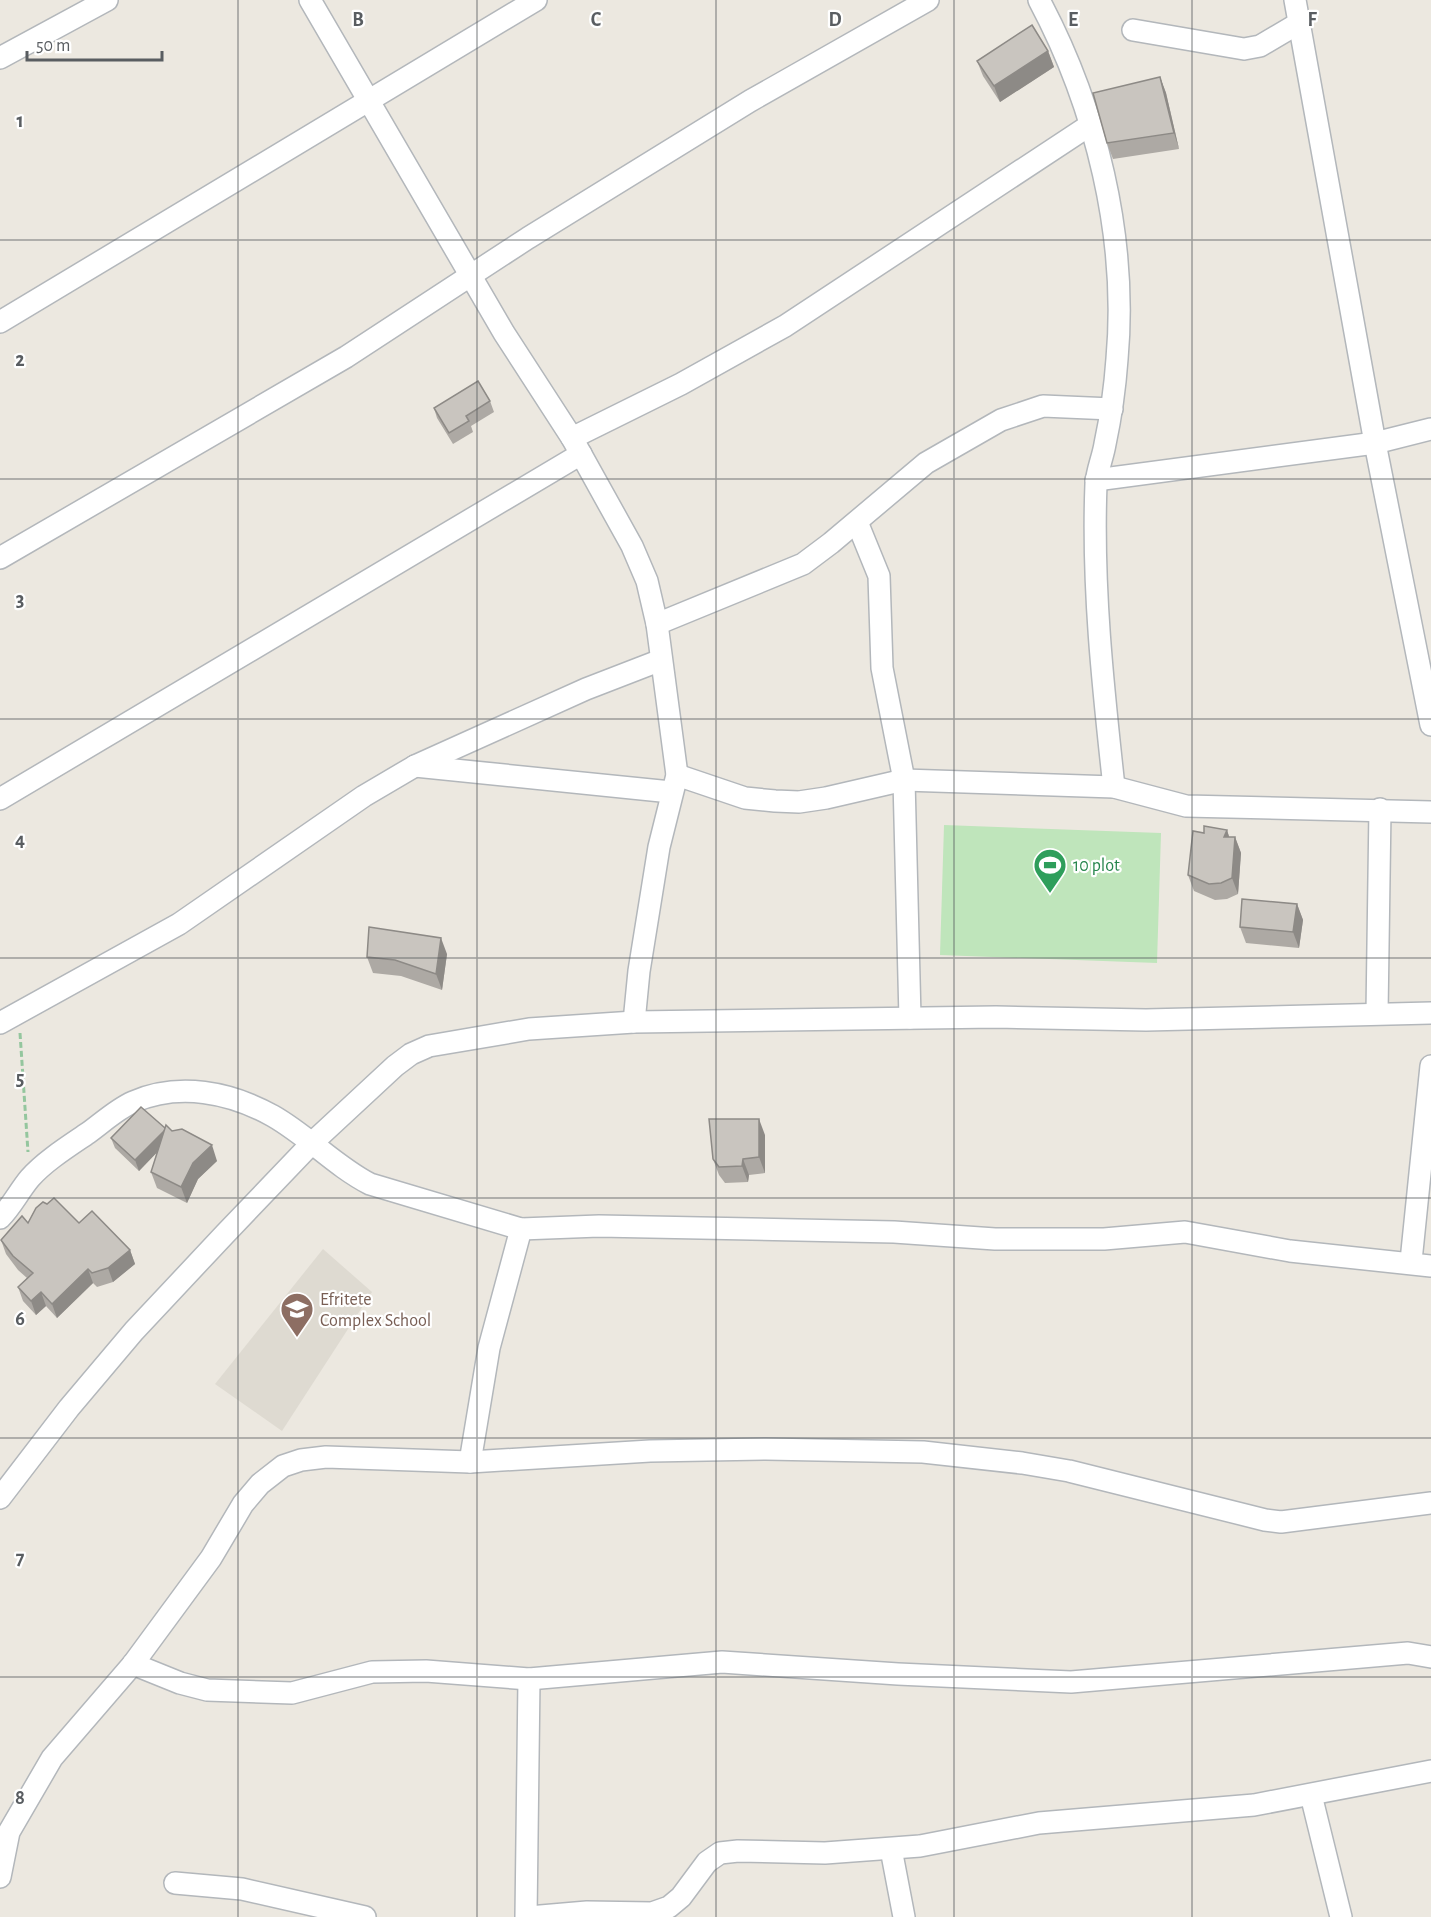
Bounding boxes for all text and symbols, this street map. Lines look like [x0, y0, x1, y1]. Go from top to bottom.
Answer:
text: B [352, 10, 364, 30]
text: C [591, 10, 602, 30]
text: D [828, 10, 842, 30]
text: E [1068, 10, 1078, 30]
text: F [1307, 10, 1317, 30]
scale bar [27, 24, 162, 62]
text: 50 m [36, 37, 70, 55]
text: 1 [16, 111, 24, 131]
text: 2 [15, 350, 25, 370]
text: 3 [16, 590, 24, 610]
text: 4 [15, 830, 25, 850]
sports icon: 10 plot [1032, 847, 1068, 894]
place label: 10 plot [1073, 857, 1120, 875]
text: 5 [16, 1069, 24, 1089]
school or university icon: Efritete Complex School [279, 1291, 315, 1338]
place label: Efritete Complex School [320, 1291, 431, 1330]
text: 6 [15, 1309, 25, 1329]
text: 7 [16, 1548, 25, 1568]
text: 8 [15, 1788, 25, 1808]

